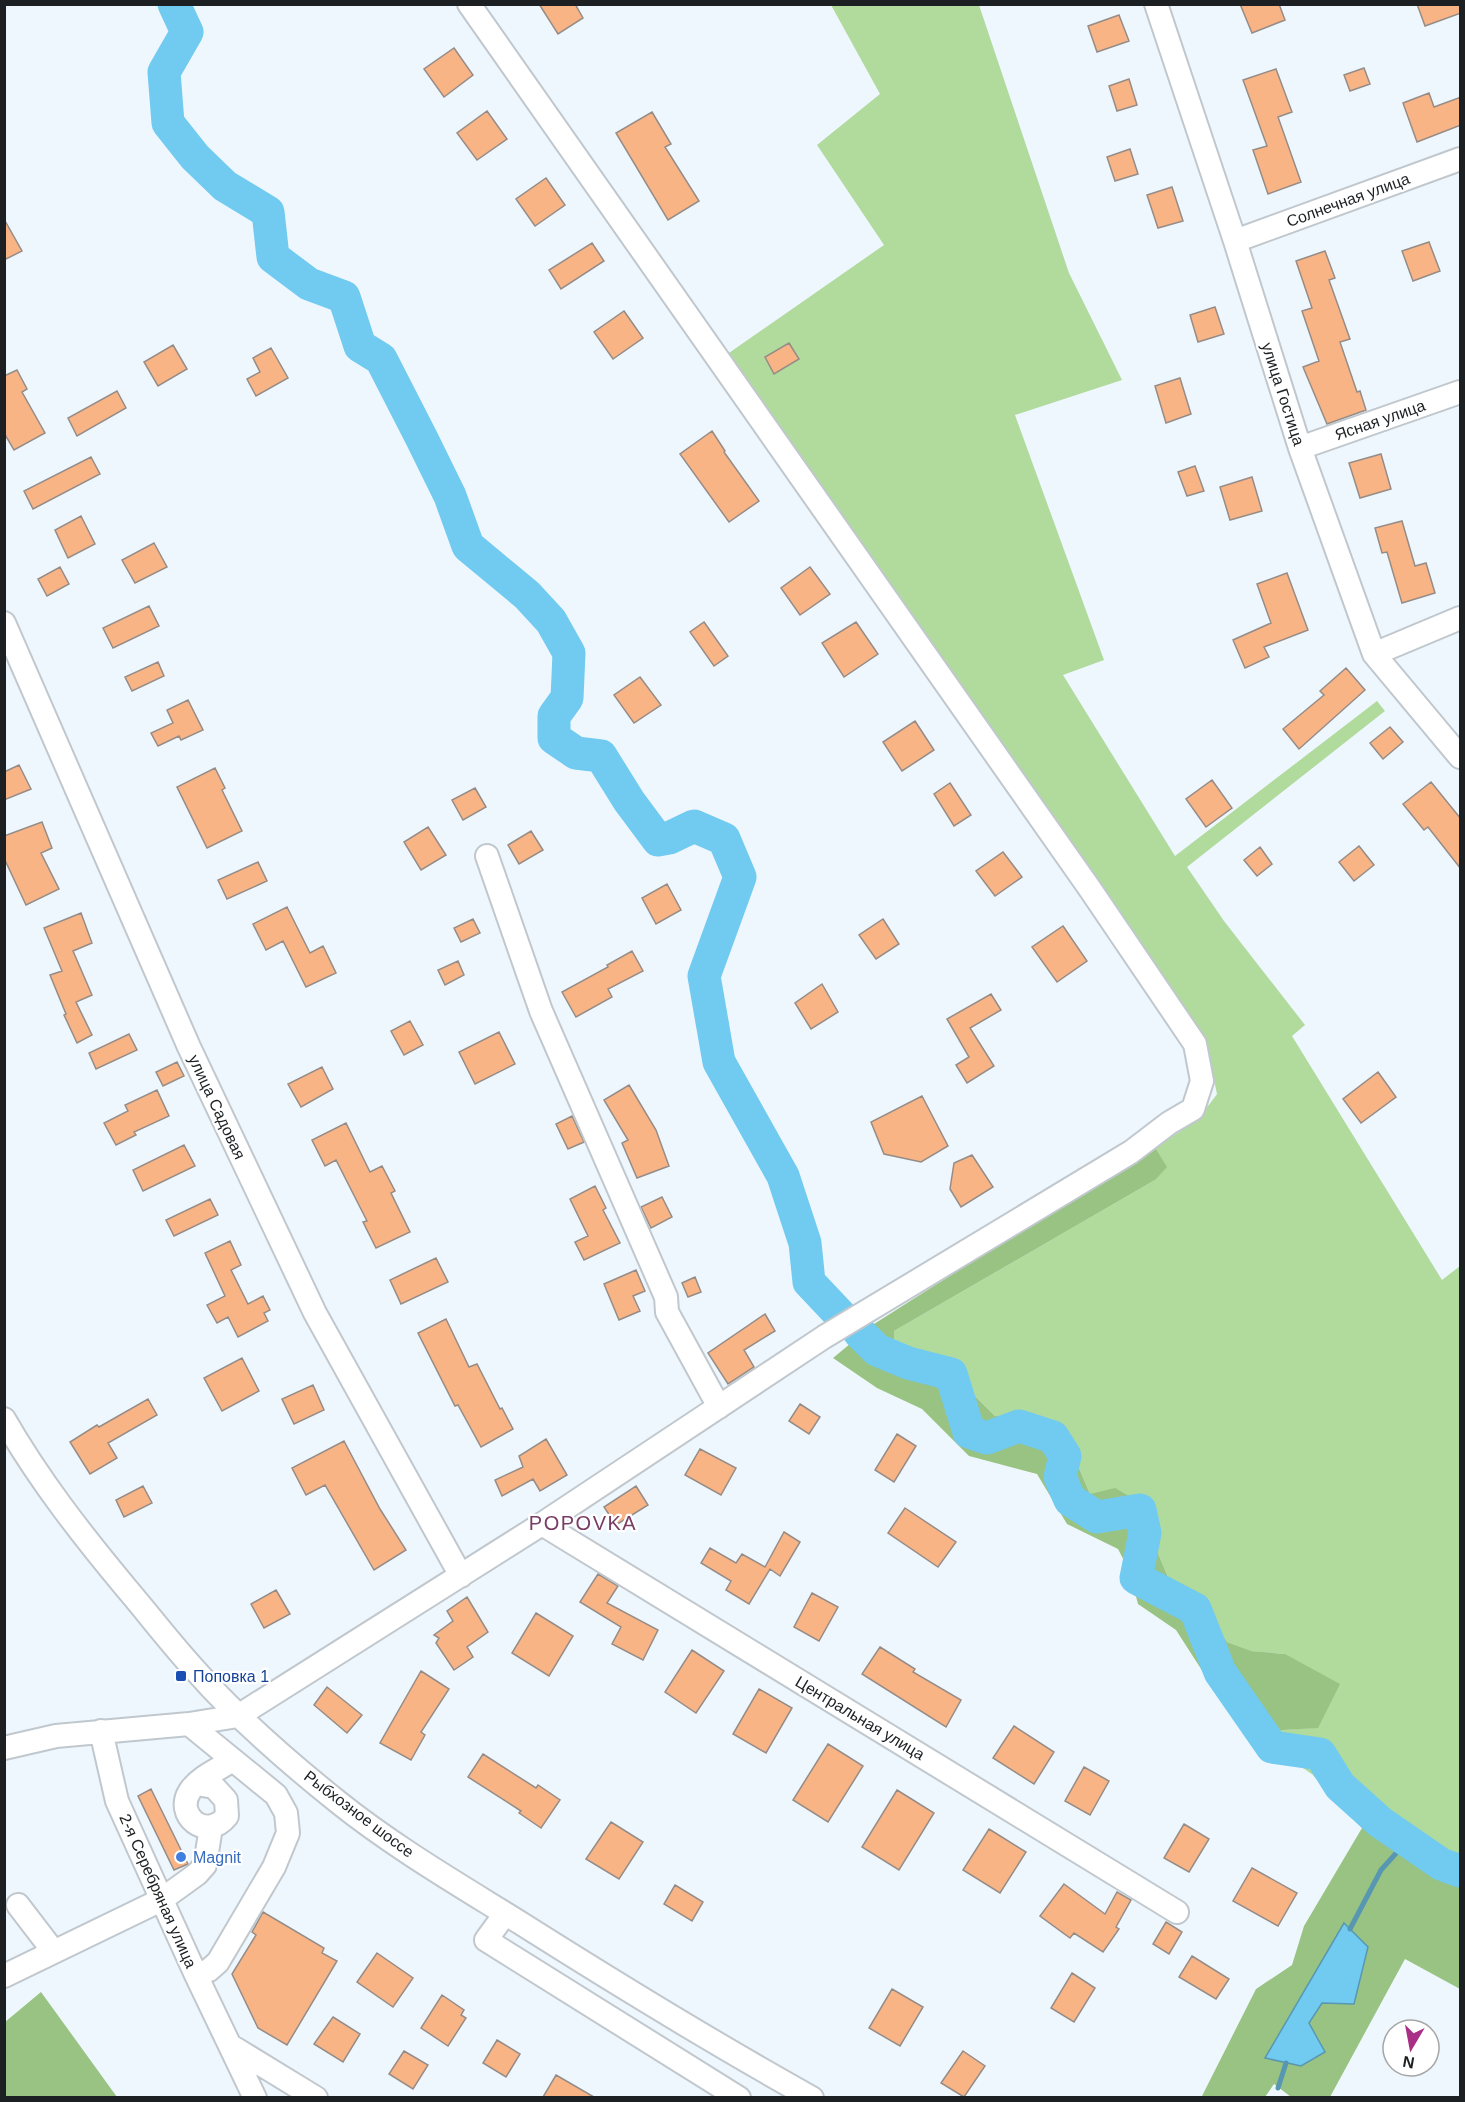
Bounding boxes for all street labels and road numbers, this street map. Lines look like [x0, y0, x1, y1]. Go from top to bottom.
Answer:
street label: Солнечная улица [1284, 170, 1412, 230]
street label: улица Гостица [1258, 340, 1308, 448]
street label: Ясная улица [1333, 397, 1427, 443]
street label: улица Садовая [185, 1052, 249, 1162]
street label: Центральная улица [793, 1673, 928, 1763]
street label: Рыбхозное шоссе [301, 1767, 417, 1861]
street label: 2-я Серебряная улица [116, 1811, 200, 1971]

